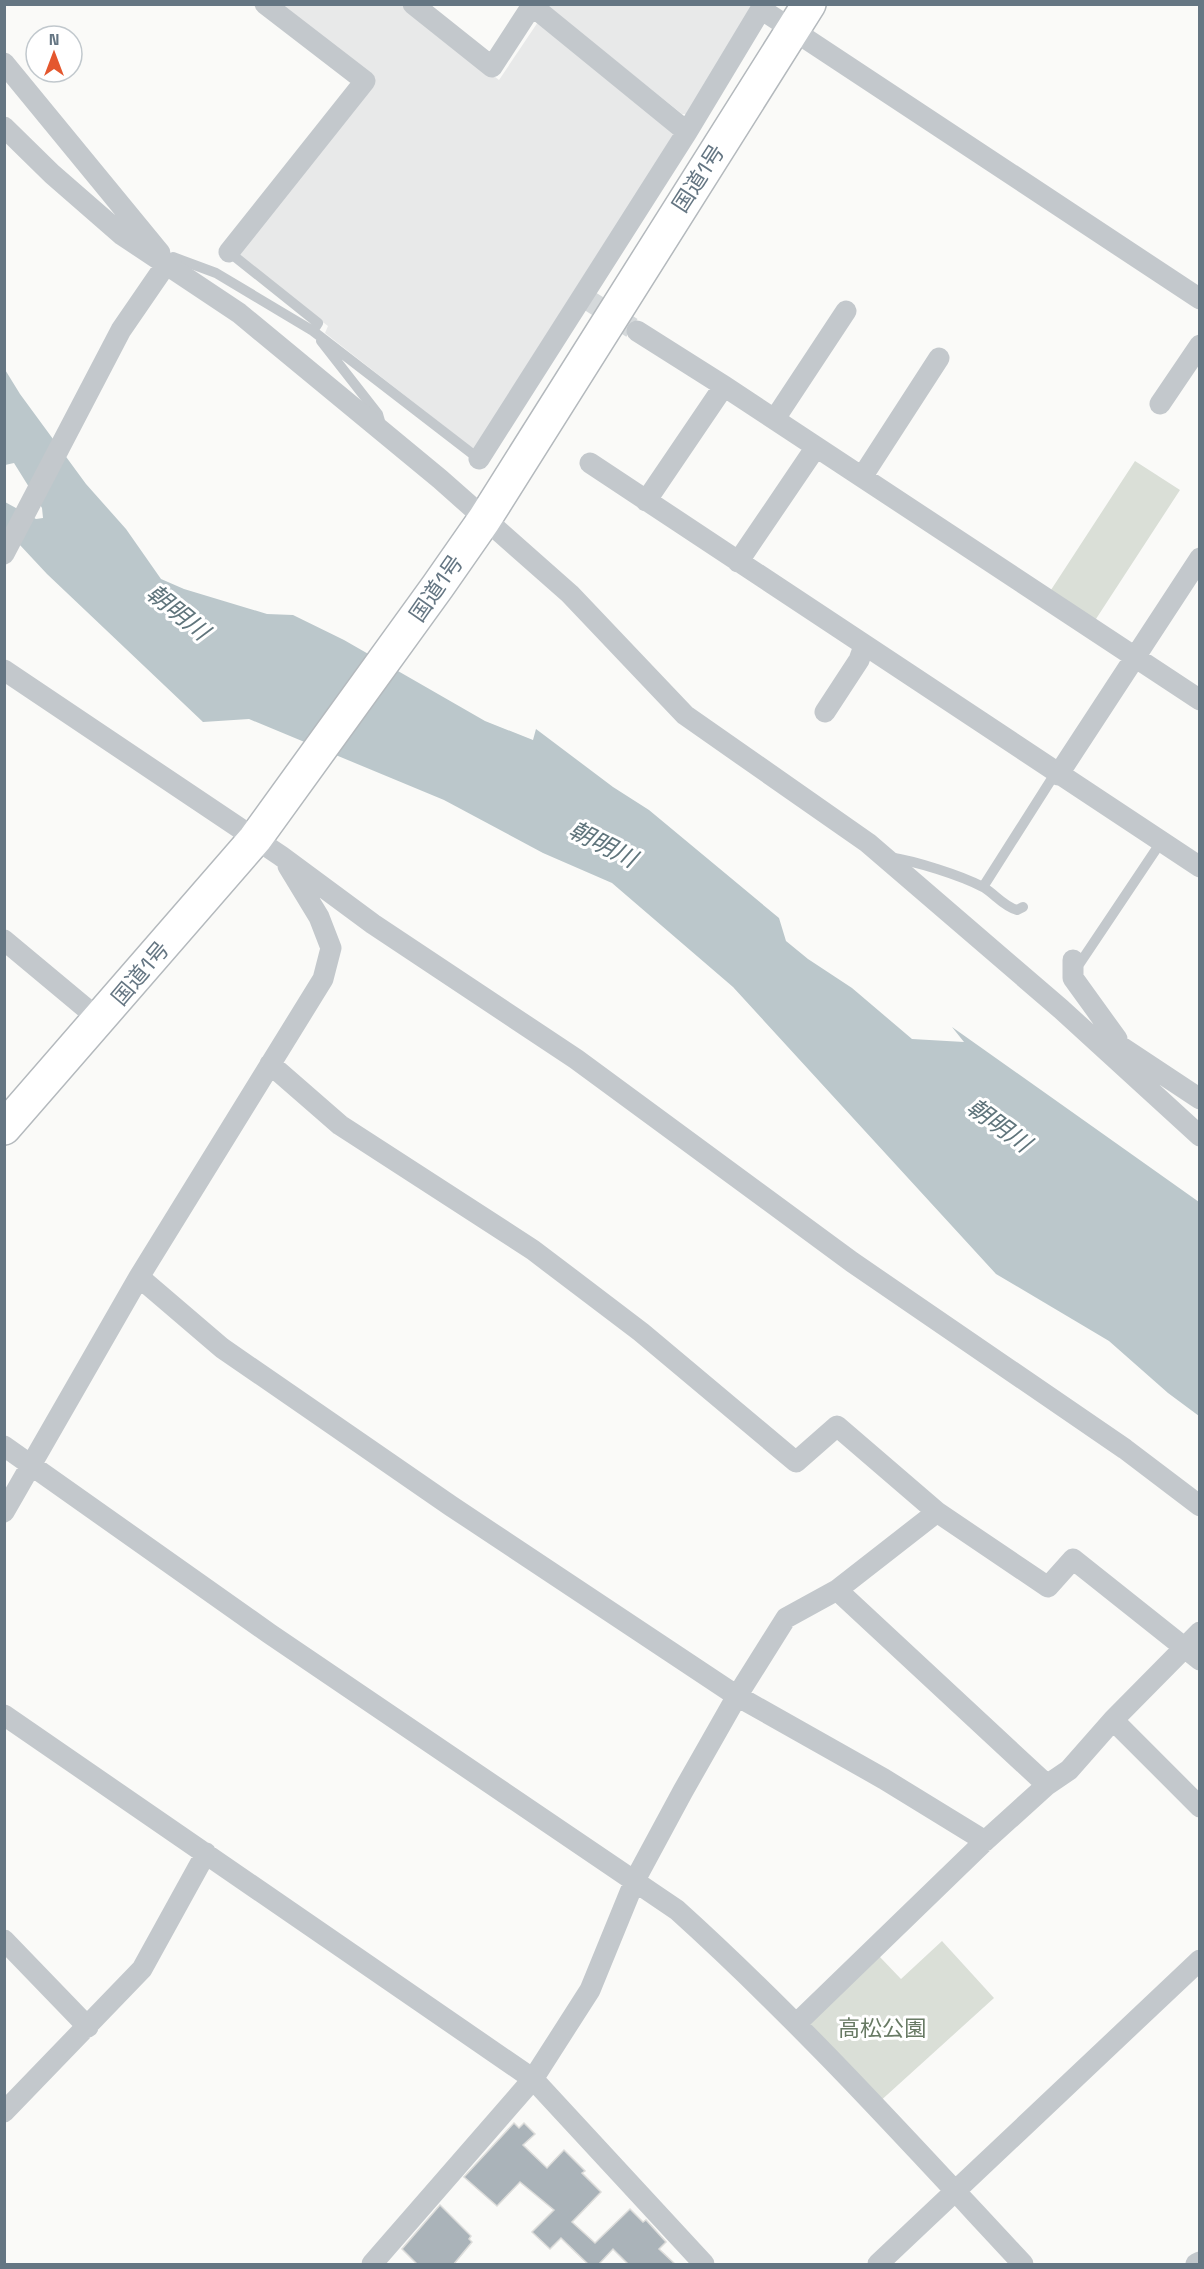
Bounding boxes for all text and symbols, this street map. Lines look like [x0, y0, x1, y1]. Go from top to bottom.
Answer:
north arrow [24, 24, 84, 84]
text: N [49, 29, 59, 50]
street label: 国道1号 [666, 139, 730, 217]
street label: 国道1号 [403, 549, 469, 627]
water label: 朝明川 [140, 577, 218, 649]
water label: 朝明川 [564, 814, 645, 876]
street label: 国道1号 [105, 935, 175, 1011]
water label: 朝明川 [961, 1091, 1040, 1160]
park label: 高松公園 [838, 2014, 926, 2042]

